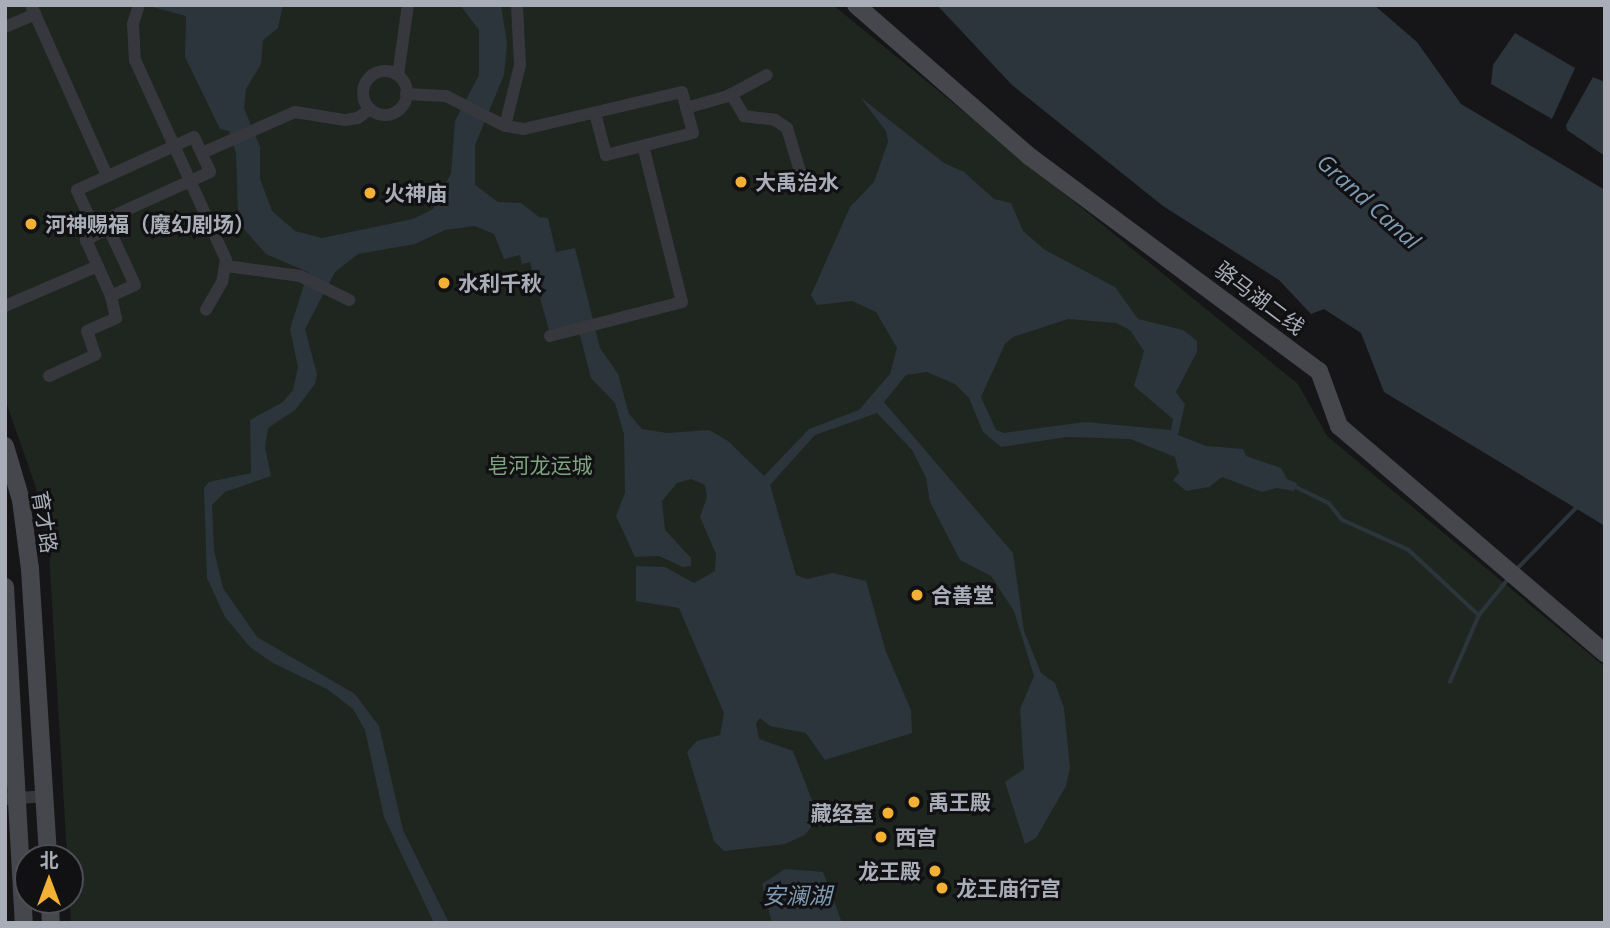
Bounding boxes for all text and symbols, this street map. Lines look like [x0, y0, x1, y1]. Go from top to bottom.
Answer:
water label: Grand Canal [1312, 148, 1426, 254]
place label: 大禹治水 [755, 169, 839, 195]
marker: 大禹治水 [733, 174, 749, 190]
place label: 火神庙 [384, 180, 447, 206]
marker: 火神庙 [362, 185, 378, 201]
place label: 河神赐福（魔幻剧场） [45, 211, 255, 237]
marker: 河神赐福（魔幻剧场） [23, 216, 39, 232]
street label: 骆马湖二线 [1210, 256, 1310, 340]
place label: 水利千秋 [458, 270, 542, 296]
marker: 水利千秋 [436, 275, 452, 291]
park label: 皂河龙运城 [488, 452, 592, 478]
street label: 育才路 [28, 489, 62, 555]
place label: 合善堂 [931, 582, 994, 608]
marker: 合善堂 [909, 587, 925, 603]
place label: 禹王殿 [928, 789, 991, 815]
marker: 禹王殿 [906, 794, 922, 810]
place label: 藏经室 [811, 800, 874, 826]
marker: 藏经室 [880, 805, 896, 821]
place label: 西宫 [895, 824, 937, 850]
marker: 西宫 [873, 829, 889, 845]
north arrow [14, 844, 84, 914]
text: 北 [39, 847, 59, 873]
place label: 龙王殿 [858, 858, 921, 884]
marker: 龙王殿 [927, 863, 943, 879]
place label: 龙王庙行宫 [956, 875, 1061, 901]
marker: 龙王庙行宫 [934, 880, 950, 896]
water label: 安澜湖 [763, 881, 831, 909]

